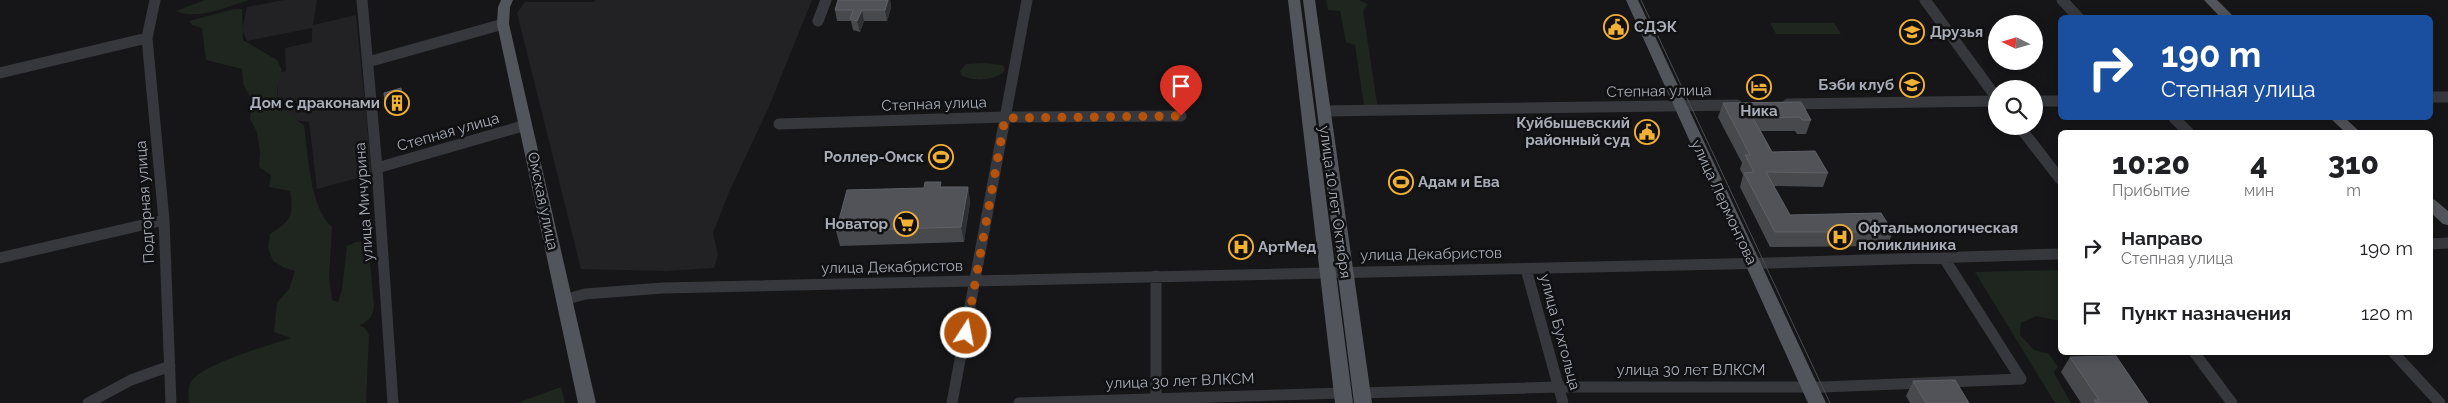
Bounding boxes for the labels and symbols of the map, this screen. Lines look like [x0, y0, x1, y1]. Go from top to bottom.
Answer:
public building icon: СДЭК [1603, 14, 1629, 40]
north arrow [1988, 15, 2042, 70]
place label: СДЭК [1634, 18, 1678, 36]
school or university icon: Друзья [1899, 19, 1925, 45]
place label: Друзья [1930, 23, 1983, 41]
pin [1160, 65, 1202, 116]
school or university icon: Бэби клуб [1899, 72, 1925, 98]
hotel icon: Ника [1746, 74, 1772, 100]
place label: Бэби клуб [1818, 76, 1894, 94]
street label: Степная улица [1606, 81, 1712, 101]
building icon: Дом с драконами [384, 90, 410, 116]
street label: Степная улица [881, 93, 987, 115]
place label: Дом с драконами [250, 94, 380, 112]
place label: Ника [1740, 102, 1778, 120]
street label: Степная улица [395, 109, 501, 155]
place label: Куйбышевский районный суд [1516, 114, 1631, 149]
public building icon: Куйбышевский районный суд [1634, 119, 1660, 145]
street label: улица 10 лет Октября [1315, 125, 1355, 279]
street label: улица Лермонтова [1687, 137, 1761, 267]
street label: Подгорная улица [132, 140, 158, 264]
street label: улица Мичурина [351, 142, 377, 262]
sports icon: Роллер-Омск [928, 144, 954, 170]
place label: Роллер-Омск [824, 148, 924, 166]
street label: Омская улица [524, 150, 562, 252]
sports icon: Адам и Ева [1388, 169, 1414, 195]
place label: Адам и Ева [1418, 173, 1500, 191]
supermarket icon: Новатор [893, 211, 919, 237]
place label: Новатор [825, 215, 888, 233]
place label: Офтальмологическая поликлиника [1858, 219, 2018, 254]
hospital icon: Офтальмологическая поликлиника [1827, 224, 1853, 250]
hospital icon: АртМед [1228, 234, 1254, 260]
place label: АртМед [1258, 238, 1317, 256]
street label: улица Декабристов [1360, 244, 1502, 264]
street label: улица Декабристов [821, 257, 963, 277]
street label: улица Бухгольца [1536, 272, 1584, 392]
position arrow [939, 306, 991, 358]
street label: улица 30 лет ВЛКСМ [1617, 361, 1765, 379]
street label: улица 30 лет ВЛКСМ [1105, 369, 1255, 393]

